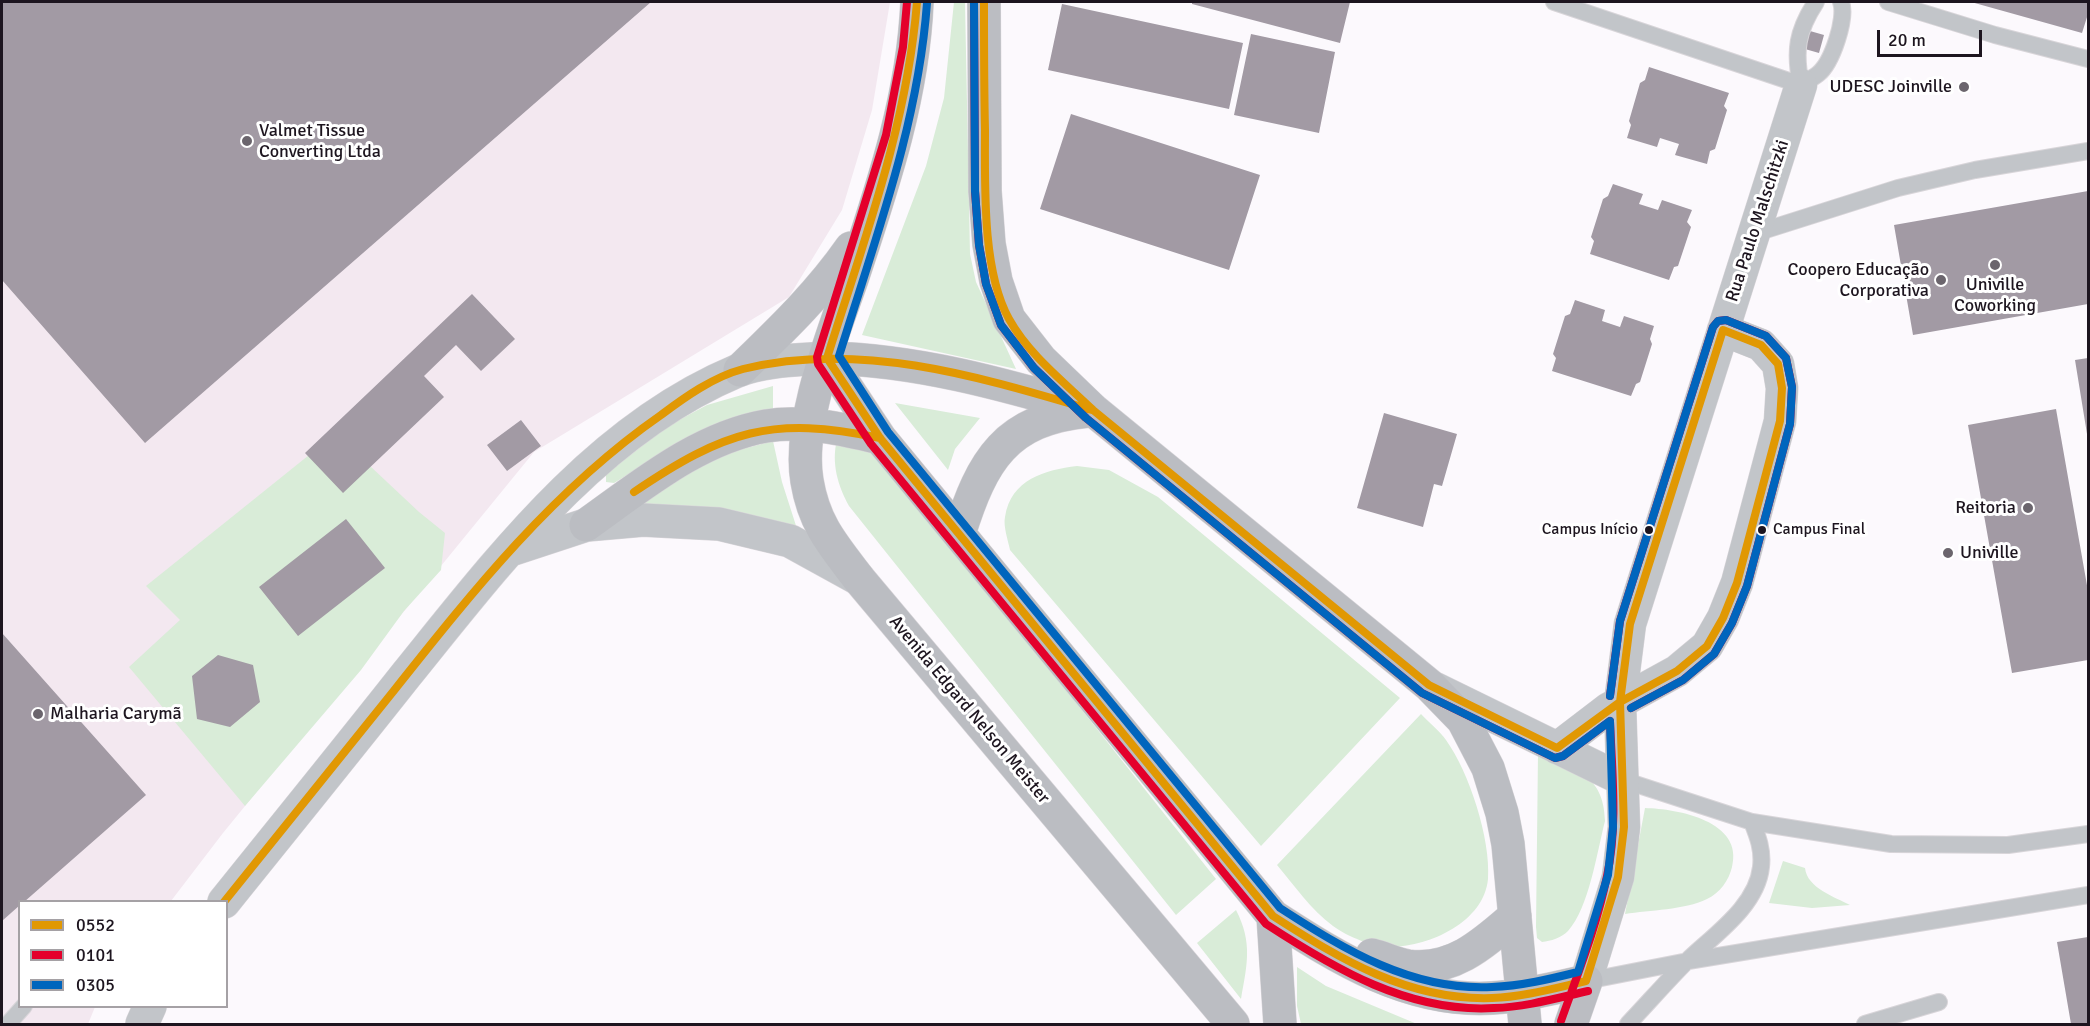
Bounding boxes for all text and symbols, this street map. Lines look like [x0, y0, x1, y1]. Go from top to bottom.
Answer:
scale bar [1880, 18, 1985, 56]
text: 20 m [1888, 29, 1926, 51]
place label: UDESC Joinville [1829, 76, 1952, 98]
marker: UDESC Joinville [1957, 80, 1971, 94]
place label: Valmet Tissue Converting Ltda [259, 120, 381, 162]
marker: Valmet Tissue Converting Ltda [240, 134, 254, 148]
street label: Rua Paulo Malschitzki [1722, 137, 1794, 305]
marker: Univille Coworking [1988, 258, 2002, 272]
place label: Coopero Educação Corporativa [1788, 259, 1929, 302]
marker: Coopero Educação Corporativa [1934, 273, 1948, 287]
place label: Univille Coworking [1954, 274, 2036, 316]
place label: Reitoria [1955, 497, 2016, 519]
marker: Reitoria [2021, 501, 2035, 515]
place label: Campus Início [1542, 520, 1638, 540]
place label: Campus Final [1773, 520, 1865, 540]
marker: Campus Início [1643, 524, 1655, 536]
marker: Campus Final [1756, 524, 1768, 536]
place label: Univille [1960, 542, 2019, 564]
marker: Univille [1941, 546, 1955, 560]
street label: Avenida Edgard Nelson Meister [884, 612, 1054, 808]
place label: Malharia Carymã [50, 703, 182, 725]
marker: Malharia Carymã [31, 707, 45, 721]
legend [18, 900, 228, 1008]
text: 0552 [76, 914, 115, 936]
text: 0101 [76, 944, 115, 966]
text: 0305 [76, 974, 115, 996]

